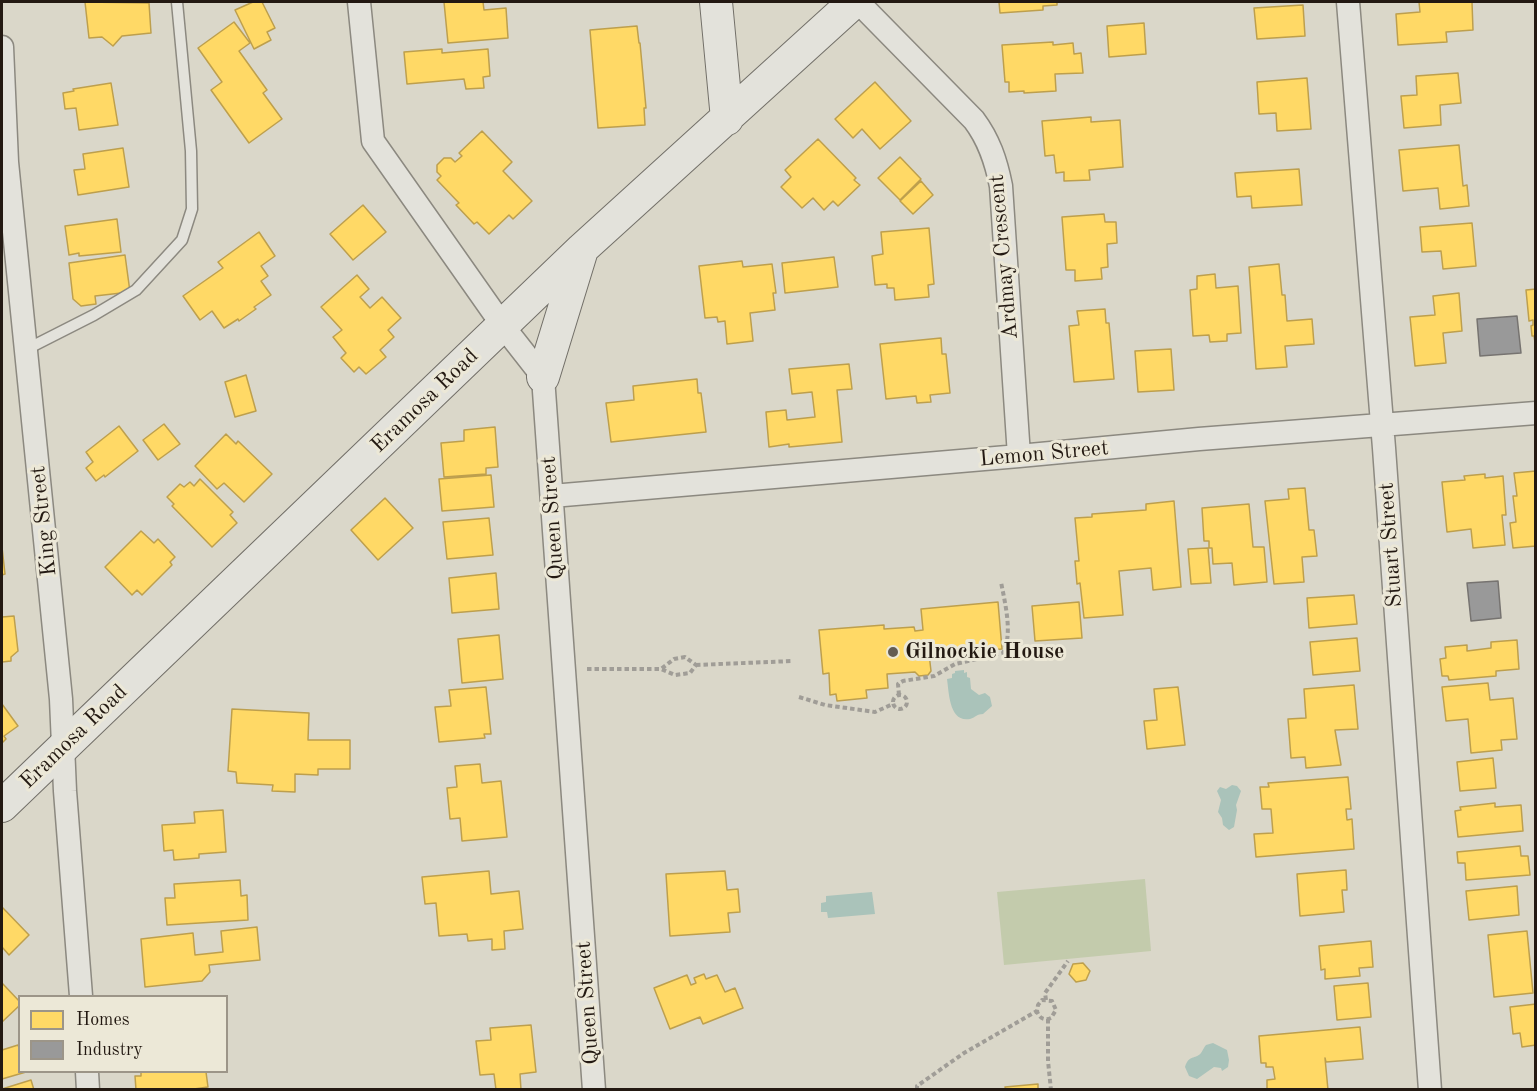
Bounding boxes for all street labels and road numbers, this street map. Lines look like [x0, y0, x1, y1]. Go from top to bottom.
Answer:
street label: Ardmay Crescent [984, 173, 1024, 341]
street label: Eramosa Road [366, 343, 484, 459]
street label: Lemon Street [978, 435, 1110, 473]
street label: Queen Street [536, 455, 570, 581]
street label: King Street [25, 465, 63, 577]
street label: Stuart Street [1373, 482, 1409, 608]
street label: Eramosa Road [15, 679, 133, 795]
street label: Queen Street [571, 940, 605, 1066]

